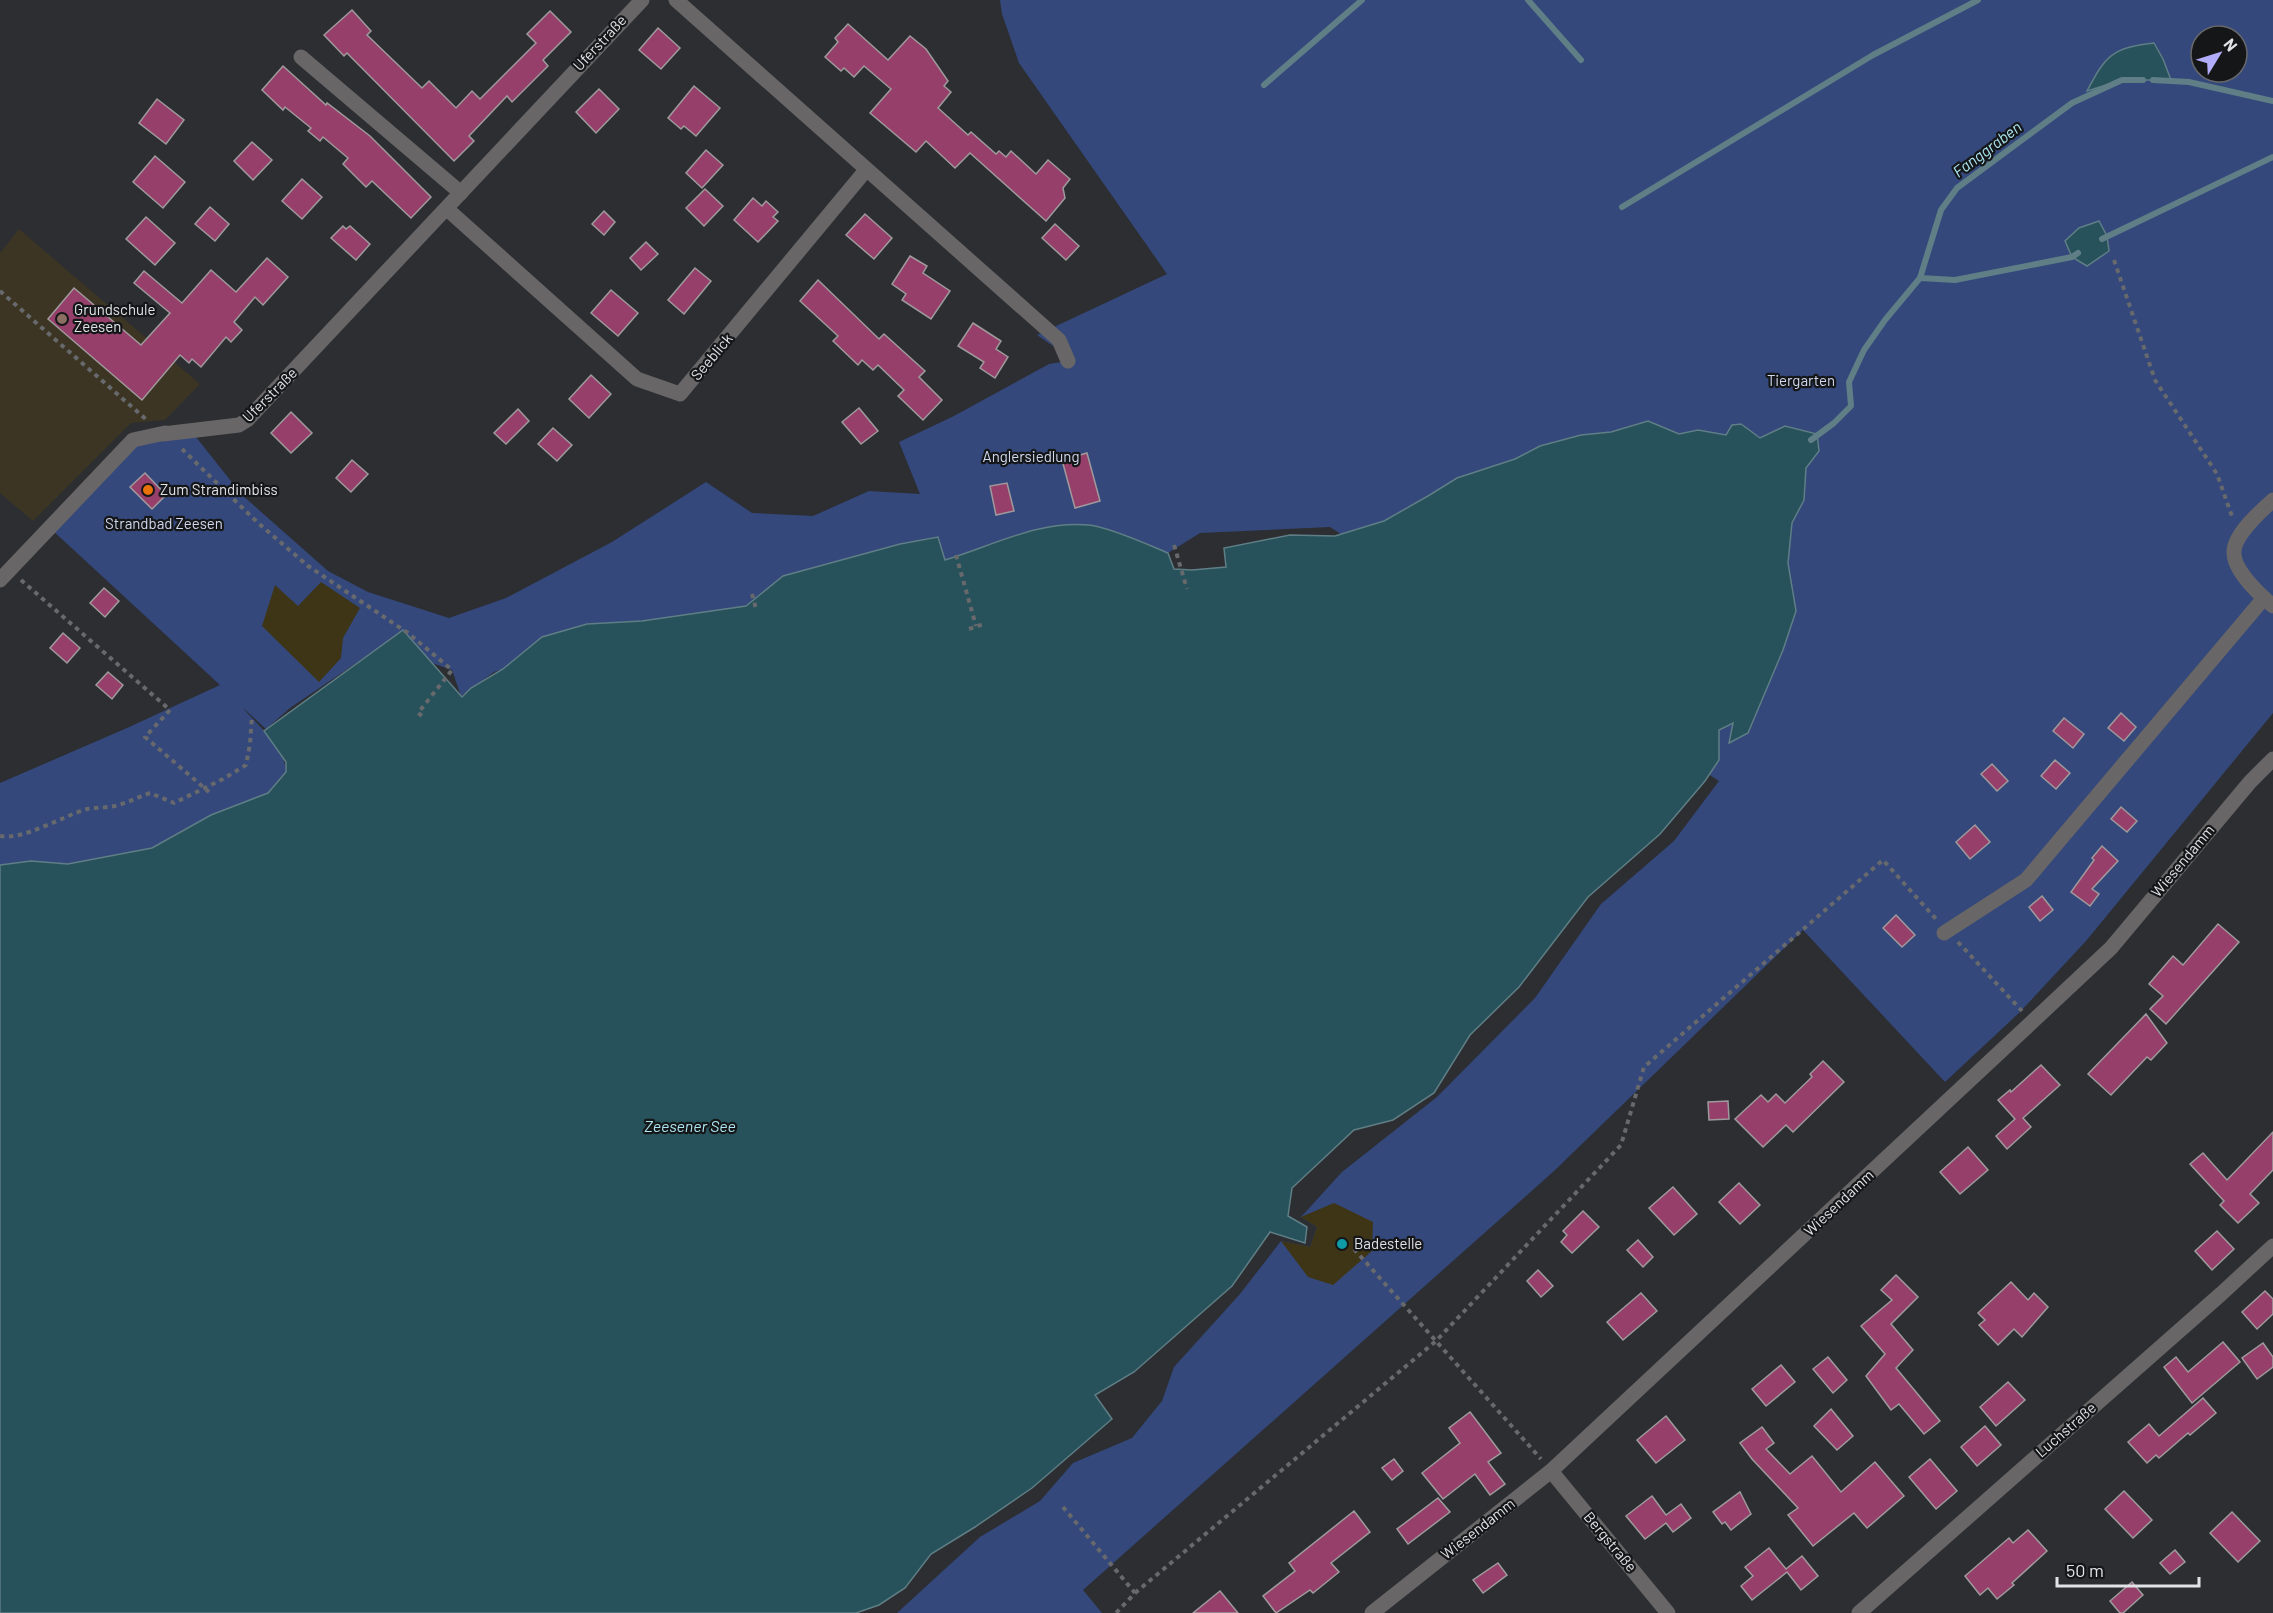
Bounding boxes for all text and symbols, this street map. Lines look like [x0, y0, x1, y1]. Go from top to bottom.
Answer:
street label: Uferstraße [569, 11, 630, 74]
north arrow [2189, 24, 2249, 84]
text: N [2220, 34, 2242, 54]
water label: Fanggraben [1949, 117, 2025, 181]
place label: Grundschule Zeesen [74, 300, 155, 335]
marker: Grundschule Zeesen [55, 312, 69, 326]
street label: Seeblick [686, 329, 736, 383]
street label: Uferstraße [238, 363, 300, 425]
park label: Tiergarten [1767, 371, 1835, 389]
park label: Anglersiedlung [983, 447, 1079, 465]
place label: Zum Strandimbiss [160, 480, 278, 498]
marker: Zum Strandimbiss [141, 483, 155, 497]
park label: Strandbad Zeesen [105, 514, 223, 532]
street label: Wiesendamm [2147, 821, 2218, 900]
water label: Zeesener See [644, 1116, 736, 1135]
street label: Wiesendamm [1800, 1165, 1877, 1239]
place label: Badestelle [1354, 1234, 1422, 1252]
marker: Badestelle [1335, 1237, 1349, 1251]
street label: Luchstraße [2031, 1398, 2099, 1460]
street label: Wiesendamm [1437, 1494, 1518, 1563]
street label: Bergstraße [1581, 1508, 1641, 1575]
scale bar [2057, 1550, 2200, 1588]
text: 50 m [2066, 1559, 2104, 1581]

